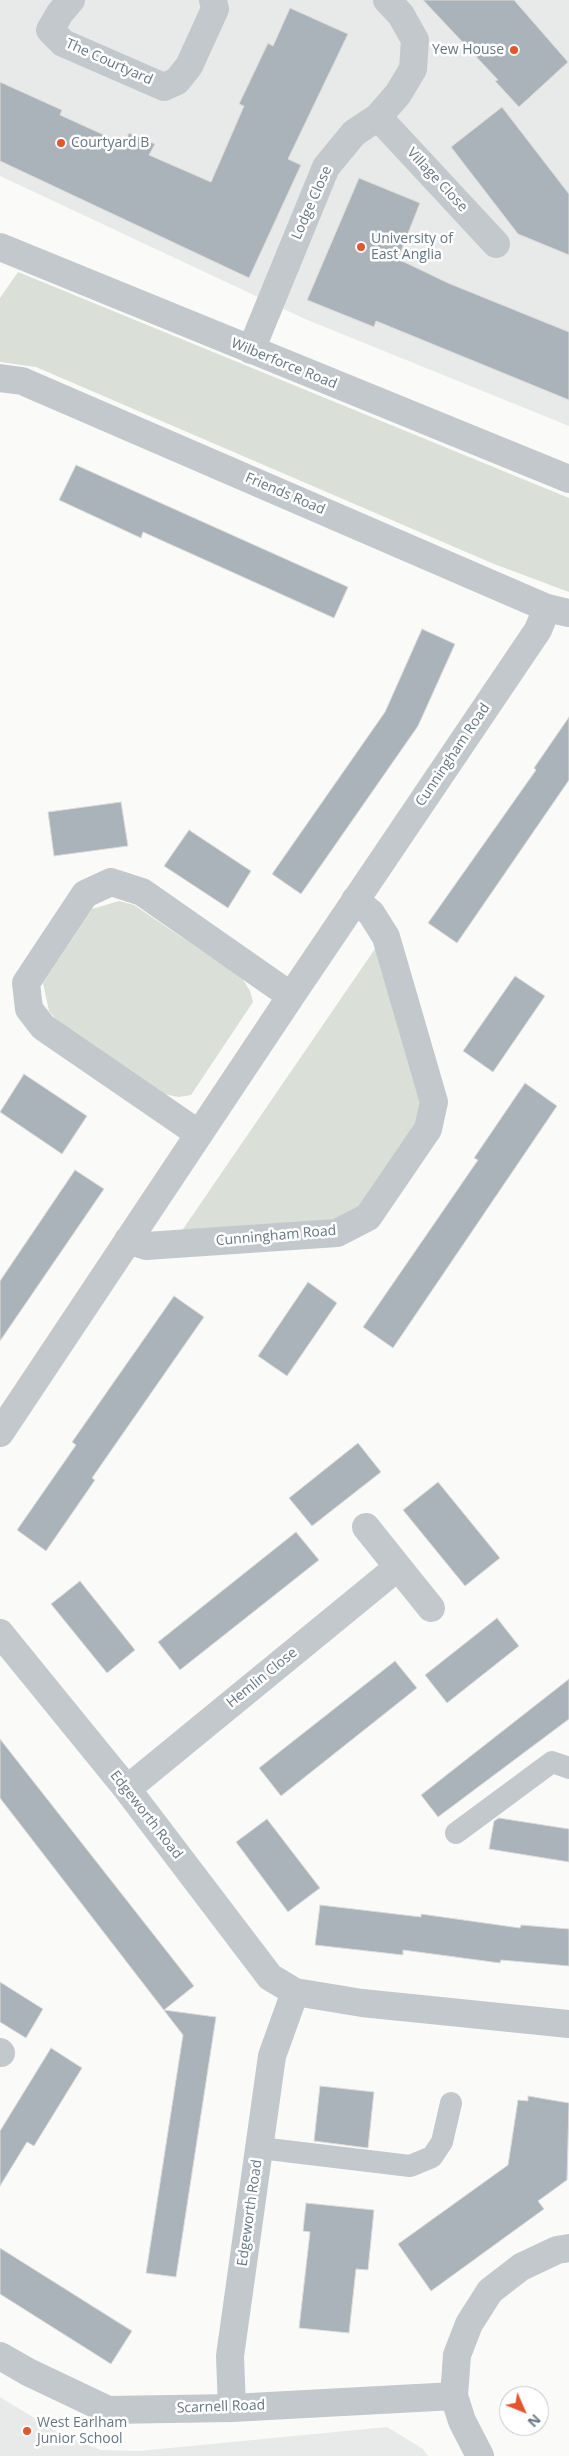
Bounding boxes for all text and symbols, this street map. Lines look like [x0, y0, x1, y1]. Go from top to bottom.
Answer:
street label: The Courtyard [63, 35, 155, 89]
place label: Yew House [432, 42, 504, 58]
marker: Yew House [508, 44, 520, 56]
place label: Courtyard B [71, 135, 149, 151]
marker: Courtyard B [55, 137, 67, 149]
street label: Village Close [403, 145, 471, 215]
street label: Lodge Close [288, 164, 336, 242]
place label: University of East Anglia [371, 231, 453, 264]
marker: University of East Anglia [355, 241, 367, 253]
street label: Wilberforce Road [229, 335, 339, 393]
street label: Friends Road [242, 470, 328, 518]
street label: Cunningham Road [412, 700, 494, 810]
street label: Cunningham Road [215, 1222, 337, 1250]
street label: Hemlin Close [223, 1644, 301, 1712]
street label: Edgeworth Road [106, 1768, 186, 1862]
street label: Edgeworth Road [234, 2159, 266, 2267]
north arrow [499, 2386, 549, 2436]
street label: Scarnell Road [177, 2397, 265, 2417]
text: N [524, 2410, 545, 2432]
place label: West Earlham Junior School [37, 2415, 127, 2448]
marker: West Earlham Junior School [21, 2425, 33, 2437]

